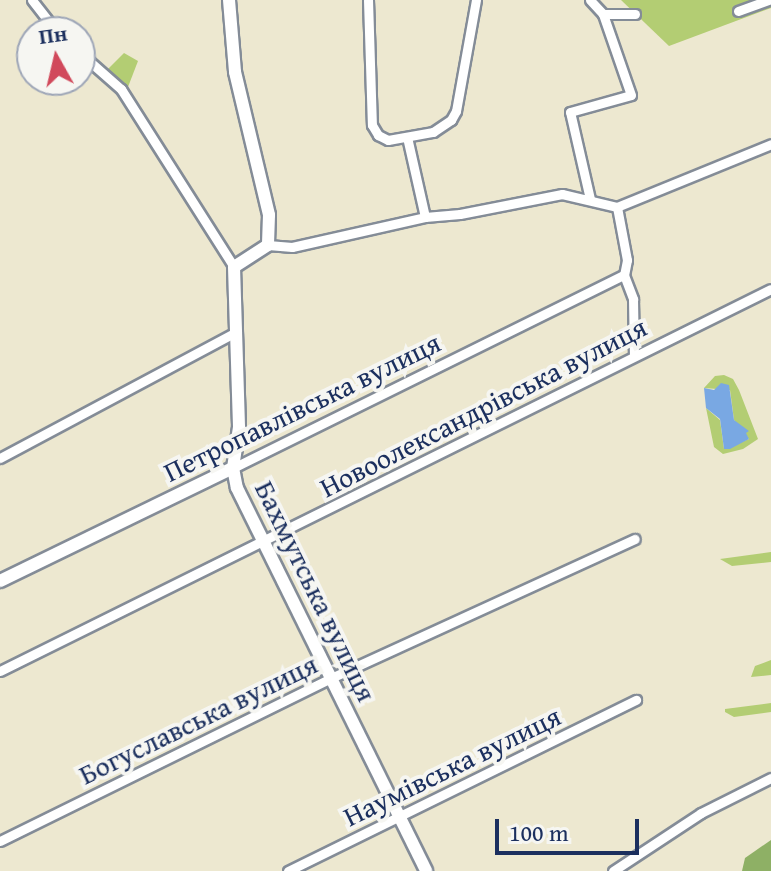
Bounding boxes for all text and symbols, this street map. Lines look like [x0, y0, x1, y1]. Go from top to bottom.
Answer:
north arrow [16, 16, 96, 96]
text: Пн [37, 16, 69, 52]
street label: Новоолександрівська вулиця [314, 310, 652, 504]
street label: Петропавлівська вулиця [158, 325, 446, 489]
street label: Бахмутська вулиця [248, 475, 384, 707]
street label: Богуславська вулиця [73, 647, 323, 791]
street label: Наумівська вулиця [338, 699, 566, 833]
scale bar [499, 803, 643, 853]
text: 100 m [509, 815, 569, 850]

